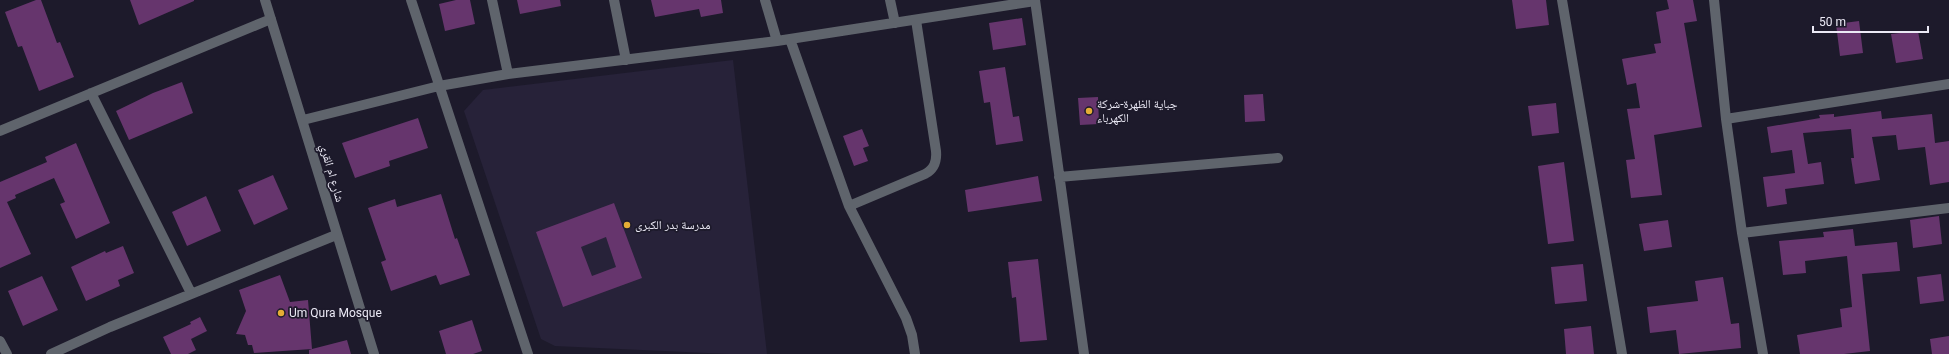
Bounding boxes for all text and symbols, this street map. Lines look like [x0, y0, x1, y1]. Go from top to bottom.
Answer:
scale bar [1813, 8, 1928, 34]
text: 50 m [1819, 15, 1846, 29]
place label: جباية الظهرة-شركة الكهرباء [1097, 97, 1178, 125]
marker: جباية الظهرة-شركة الكهرباء [1084, 106, 1094, 116]
street label: شارع ام القري [314, 142, 347, 205]
place label: مدرسة بدر الكبرى [635, 218, 710, 232]
marker: مدرسة بدر الكبرى [622, 220, 632, 230]
place label: Um Qura Mosque [289, 306, 382, 320]
marker: Um Qura Mosque [276, 308, 286, 318]

